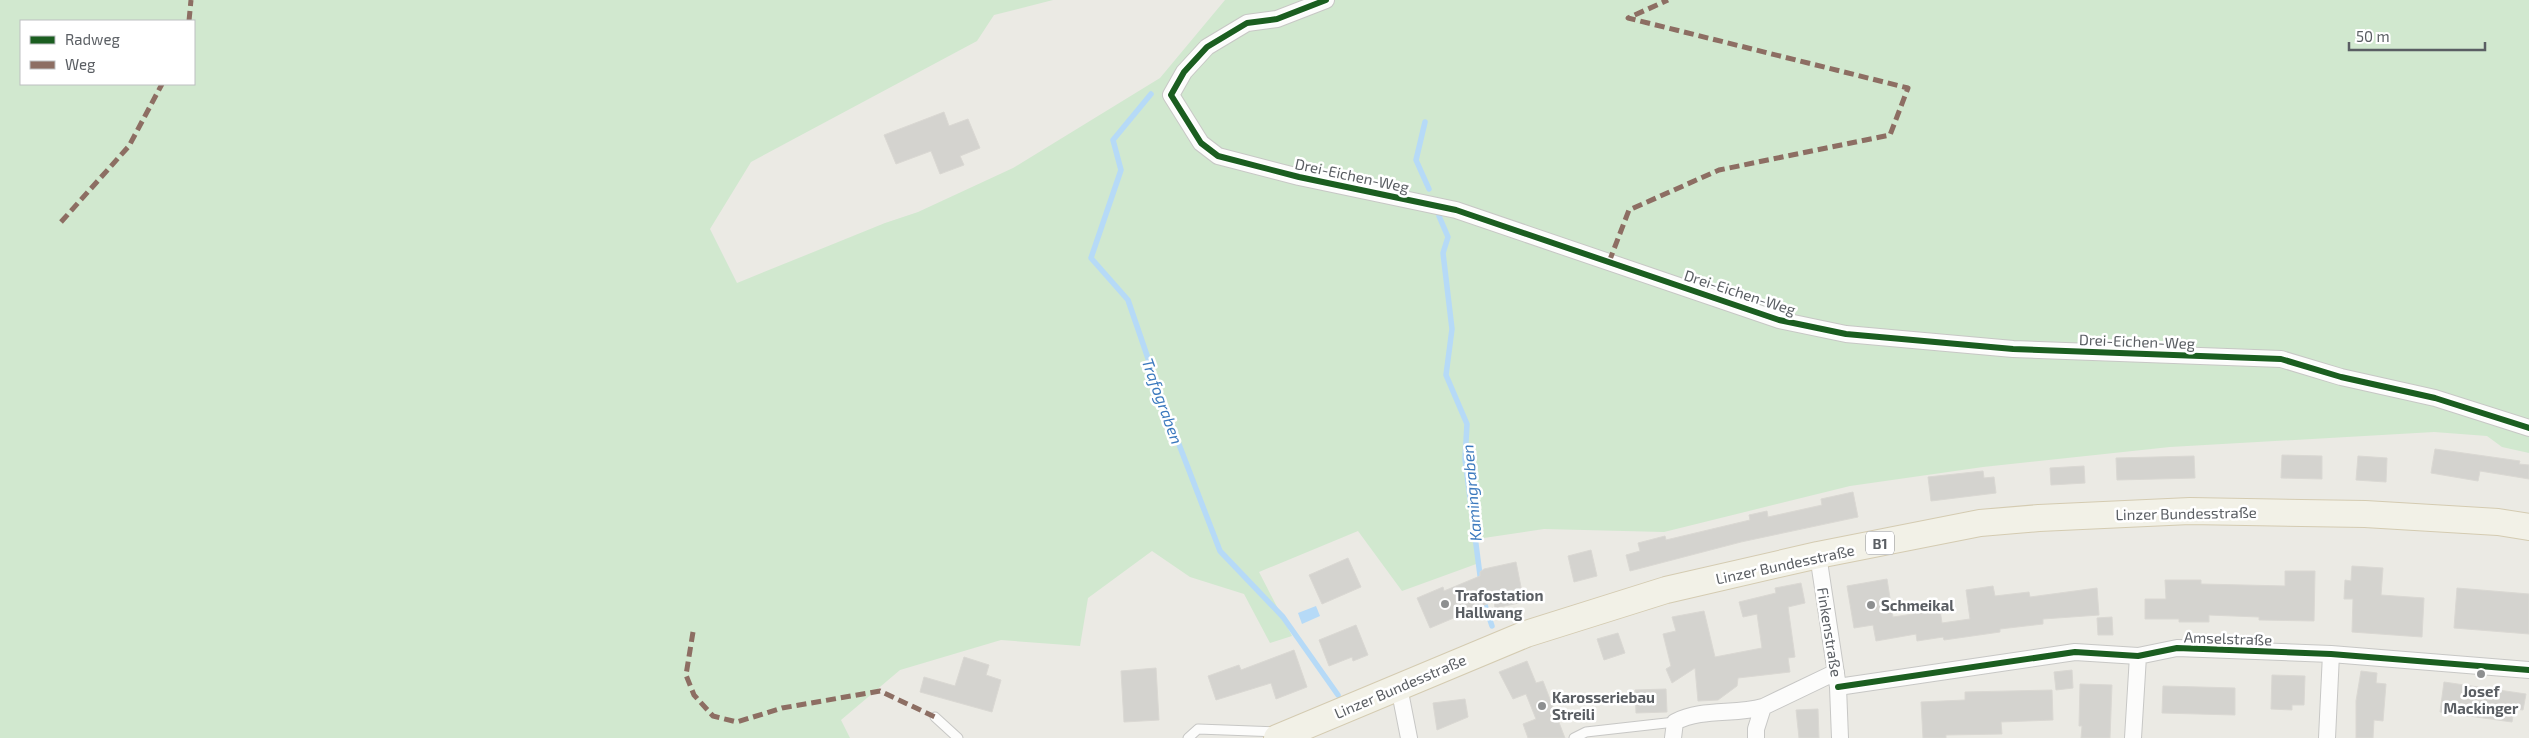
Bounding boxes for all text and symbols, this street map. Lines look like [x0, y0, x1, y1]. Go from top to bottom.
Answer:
legend [20, 20, 195, 85]
scale bar [2349, 20, 2485, 52]
text: 50 m [2356, 27, 2390, 45]
text: Radweg [65, 30, 120, 48]
text: Weg [65, 55, 96, 73]
street label: Drei-Eichen-Weg [1293, 154, 1411, 196]
street label: Drei-Eichen-Weg [1682, 265, 1799, 319]
street label: Drei-Eichen-Weg [2079, 330, 2196, 352]
water label: Trafograben [1139, 355, 1187, 447]
water label: Kamingraben [1457, 444, 1485, 542]
street label: Linzer Bundesstraße [2115, 503, 2257, 523]
road number: B1 [1866, 532, 1894, 554]
street label: Linzer Bundesstraße [1714, 540, 1856, 588]
place label: Trafostation Hallwang [1455, 586, 1543, 621]
street label: Finkenstraße [1814, 586, 1846, 678]
place label: Schmeikal [1881, 596, 1954, 614]
marker: Trafostation Hallwang [1439, 598, 1451, 610]
marker: Schmeikal [1865, 599, 1877, 611]
street label: Amselstraße [2184, 627, 2272, 649]
street label: Linzer Bundesstraße [1331, 650, 1469, 722]
marker: Josef Mackinger [2475, 668, 2487, 680]
place label: Josef Mackinger [2444, 682, 2519, 717]
place label: Karosseriebau Streili [1552, 688, 1655, 723]
marker: Karosseriebau Streili [1536, 700, 1548, 712]

